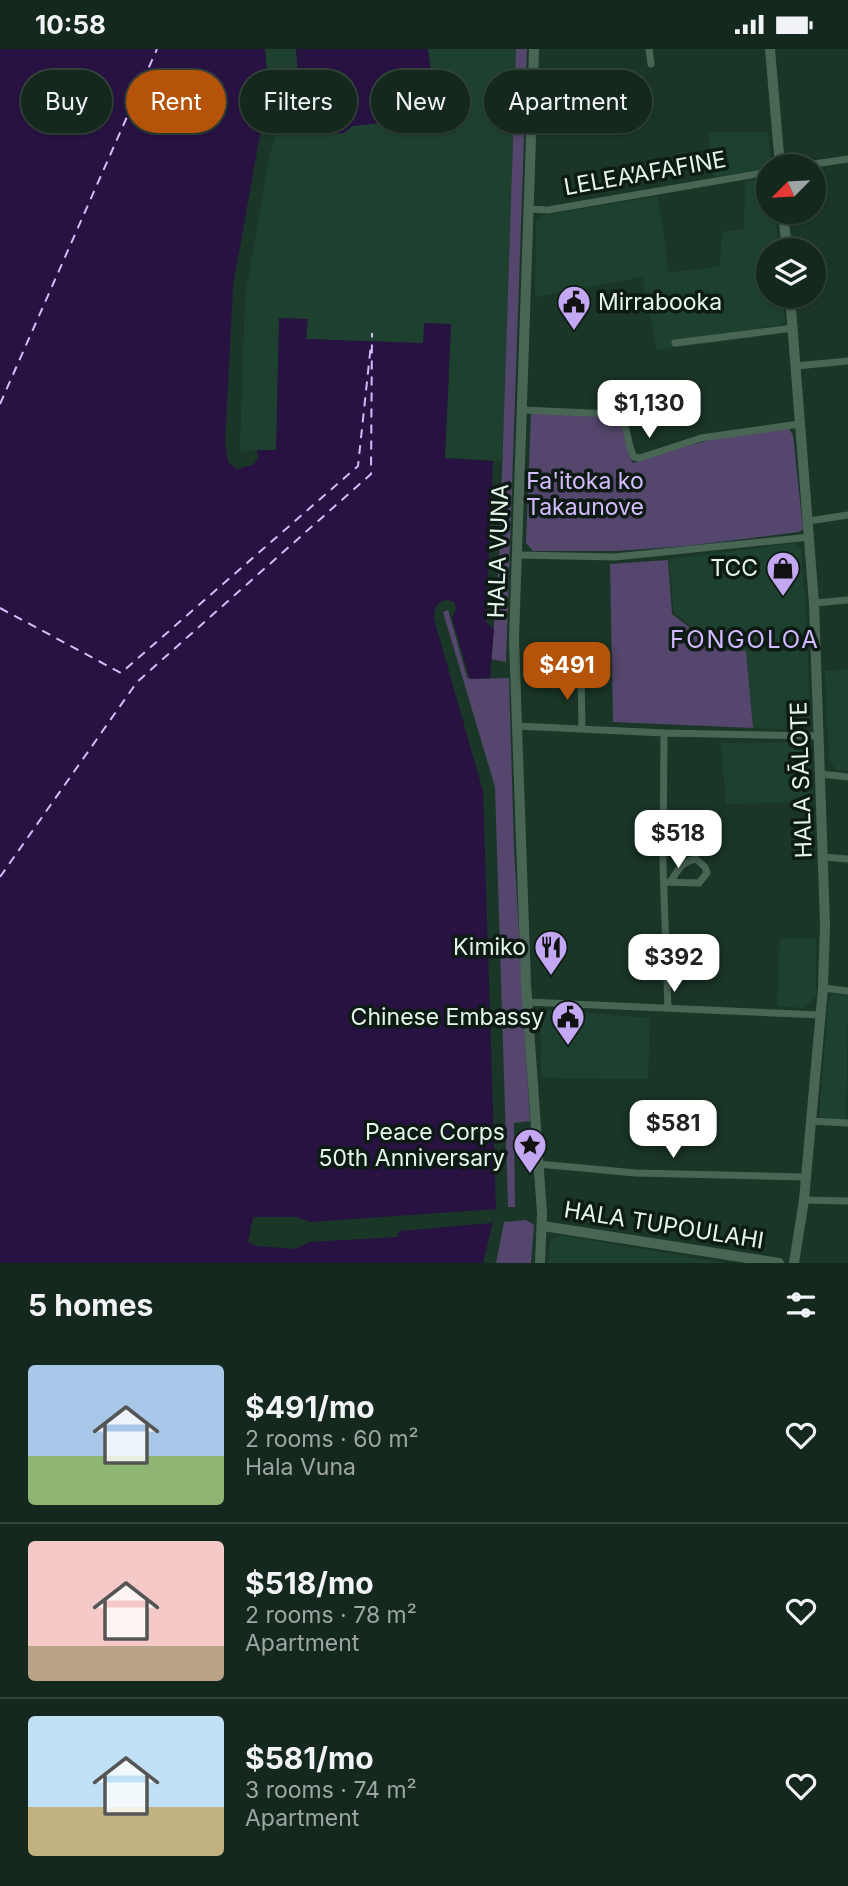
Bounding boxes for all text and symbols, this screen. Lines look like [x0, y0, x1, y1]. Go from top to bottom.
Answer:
text: 10:58 [35, 9, 106, 40]
chip: Buy [21, 70, 112, 133]
chip: Rent [126, 70, 226, 133]
chip: Filters [240, 70, 357, 133]
chip: New [371, 70, 470, 133]
chip: Apartment [484, 70, 652, 133]
street label: LELEA’AFAFINE [562, 145, 728, 201]
north arrow [756, 154, 826, 224]
map controls [756, 154, 826, 308]
button: layers [756, 238, 826, 308]
public building icon: Mirrabooka [555, 283, 593, 332]
place label: Mirrabooka [598, 288, 722, 316]
pin: $1,130 [592, 381, 706, 440]
text: $1,130 [614, 389, 684, 417]
park label: Fa'itoka ko Takaunove [526, 467, 644, 521]
street label: HALA VUNA [482, 483, 514, 619]
shop icon: TCC [764, 549, 802, 598]
place label: TCC [710, 554, 758, 582]
district label: FONGOLOA [670, 625, 820, 654]
pin: $491 [526, 643, 608, 702]
text: $491 [539, 651, 595, 679]
street label: HALA SĀLOTE [784, 701, 818, 859]
pin: $518 [637, 811, 719, 870]
text: $518 [651, 819, 705, 847]
restaurant icon: Kimiko [532, 928, 570, 977]
place label: Kimiko [453, 933, 526, 961]
pin: $392 [633, 935, 715, 994]
text: $392 [644, 943, 704, 971]
public building icon: Chinese Embassy [549, 998, 587, 1047]
place label: Chinese Embassy [351, 1003, 544, 1031]
pin: $581 [632, 1101, 714, 1160]
text: $581 [646, 1109, 700, 1137]
place label: Peace Corps 50th Anniversary [318, 1118, 505, 1172]
place icon: Peace Corps 50th Anniversary [511, 1126, 549, 1175]
street label: HALA TUPOULAHI [562, 1195, 766, 1255]
icon: filters [782, 1286, 820, 1324]
text: 5 homes [28, 1287, 153, 1323]
text: $491/mo [245, 1389, 375, 1425]
icon: home [84, 1393, 168, 1477]
icon: heart [782, 1416, 820, 1454]
text: 2 rooms · 60 m² [245, 1425, 419, 1453]
text: Hala Vuna [245, 1453, 356, 1481]
text: $518/mo [245, 1565, 374, 1601]
icon: home [84, 1569, 168, 1653]
icon: heart [782, 1592, 820, 1630]
text: 2 rooms · 78 m² [245, 1601, 417, 1629]
text: Apartment [245, 1629, 359, 1657]
text: $581/mo [245, 1740, 374, 1776]
icon: home [84, 1744, 168, 1828]
icon: heart [782, 1767, 820, 1805]
text: 3 rooms · 74 m² [245, 1776, 417, 1804]
text: Apartment [245, 1804, 359, 1832]

